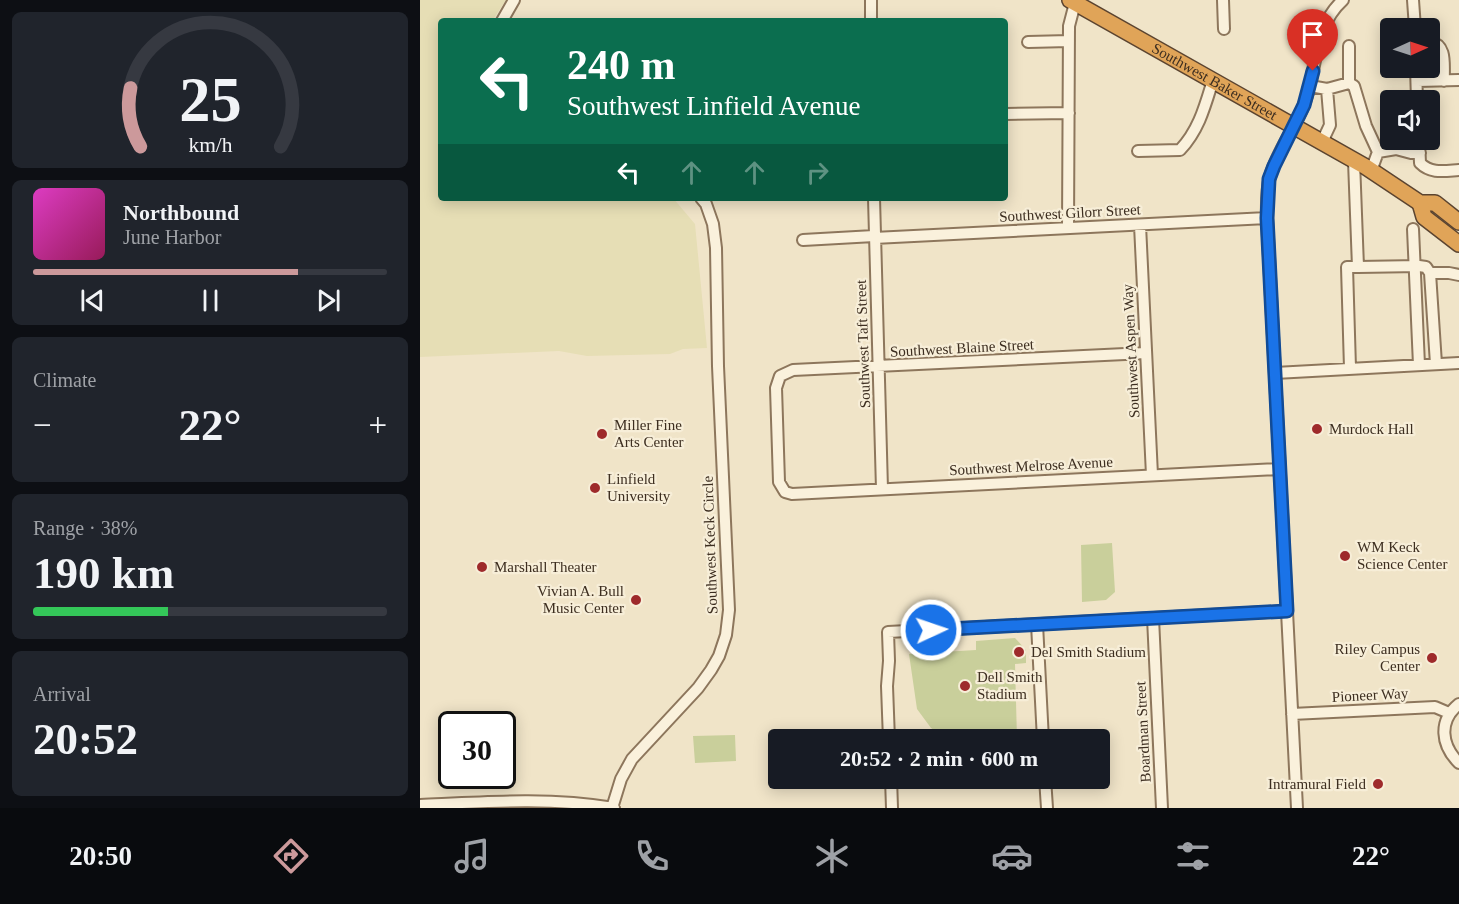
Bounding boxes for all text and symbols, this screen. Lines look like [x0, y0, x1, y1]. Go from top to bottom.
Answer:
pin [1287, 9, 1338, 71]
icon: arrive [1296, 18, 1329, 51]
north arrow [1380, 18, 1440, 78]
map controls [1380, 18, 1440, 150]
street label: Southwest Baker Street [1149, 40, 1281, 124]
icon: left [468, 42, 546, 120]
text: 240 m [567, 42, 676, 88]
text: 25 [179, 65, 241, 134]
button: sound [1380, 90, 1440, 150]
text: Southwest Linfield Avenue [567, 91, 860, 121]
text: km/h [188, 133, 232, 157]
icon: left [612, 156, 645, 189]
icon: ahead [675, 156, 708, 189]
icon: ahead [738, 156, 771, 189]
icon: right [801, 156, 834, 189]
text: Northbound [123, 200, 239, 225]
street label: Southwest Gilorr Street [999, 201, 1142, 225]
text: June Harbor [123, 226, 221, 248]
street label: Southwest Taft Street [853, 279, 873, 409]
street label: Southwest Aspen Way [1119, 283, 1143, 419]
icon: previous [76, 284, 109, 317]
icon: pause [194, 284, 227, 317]
icon: next [312, 284, 345, 317]
street label: Southwest Blaine Street [890, 336, 1035, 360]
text: Climate [33, 369, 96, 391]
text: 22° [179, 400, 242, 450]
text: − [33, 407, 52, 443]
text: + [368, 407, 387, 443]
place label: Miller Fine Arts Center [614, 417, 684, 450]
place label: Murdock Hall [1329, 421, 1414, 437]
marker: Murdock Hall [1310, 422, 1324, 436]
marker: Miller Fine Arts Center [595, 427, 609, 441]
street label: Southwest Melrose Avenue [949, 454, 1114, 478]
place label: Linfield University [607, 471, 671, 504]
street label: Southwest Keck Circle [700, 475, 720, 614]
marker: Linfield University [588, 481, 602, 495]
text: Range · 38% [33, 517, 137, 539]
place label: WM Keck Science Center [1357, 539, 1447, 572]
text: 190 km [33, 548, 174, 598]
marker: WM Keck Science Center [1338, 549, 1352, 563]
place label: Marshall Theater [494, 559, 597, 575]
marker: Marshall Theater [475, 560, 489, 574]
place label: Vivian A. Bull Music Center [537, 583, 624, 616]
marker: Vivian A. Bull Music Center [629, 593, 643, 607]
position arrow [899, 598, 963, 662]
place label: Riley Campus Center [1335, 641, 1420, 674]
place label: Del Smith Stadium [1031, 644, 1146, 660]
marker: Del Smith Stadium [1012, 645, 1026, 659]
marker: Riley Campus Center [1425, 651, 1439, 665]
place label: Dell Smith Stadium [977, 669, 1043, 702]
marker: Dell Smith Stadium [958, 679, 972, 693]
street label: Boardman Street [1132, 680, 1154, 783]
text: Arrival [33, 683, 91, 705]
street label: Pioneer Way [1331, 685, 1409, 705]
speed limit sign: 30 [438, 711, 516, 789]
text: 20:52 [33, 714, 138, 764]
text: 20:52 · 2 min · 600 m [840, 746, 1038, 771]
place label: Intramural Field [1268, 776, 1366, 792]
marker: Intramural Field [1371, 777, 1385, 791]
icon: directions [270, 835, 312, 877]
icon: music [451, 835, 493, 877]
icon: phone [631, 835, 673, 877]
icon: climate [811, 835, 853, 877]
icon: car [991, 835, 1033, 877]
icon: filters [1172, 835, 1214, 877]
text: 20:50 [69, 841, 132, 871]
text: 22° [1352, 841, 1390, 871]

